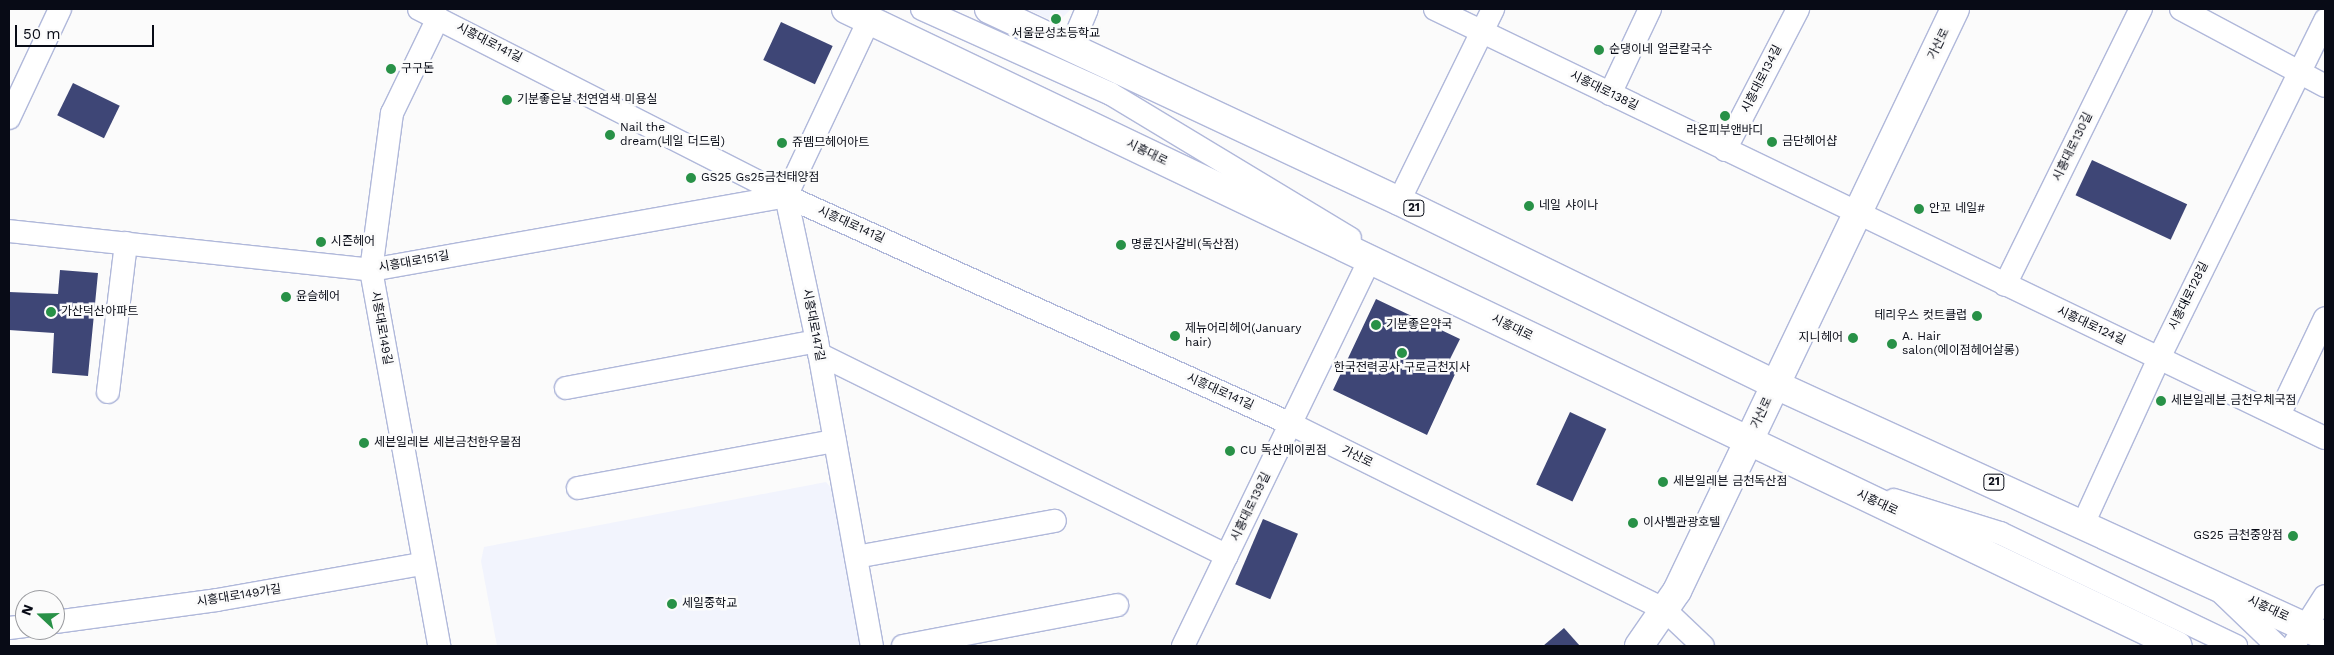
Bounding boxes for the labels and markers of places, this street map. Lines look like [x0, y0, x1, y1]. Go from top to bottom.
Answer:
marker: 서울문성초등학교 [1050, 13, 1062, 25]
place label: 서울문성초등학교 [1012, 27, 1100, 41]
place label: 순댕이네 얼큰칼국수 [1609, 43, 1712, 57]
marker: 순댕이네 얼큰칼국수 [1593, 44, 1605, 56]
place label: 구구돈 [401, 62, 434, 76]
marker: 구구돈 [385, 63, 397, 75]
place label: 기분좋은날 천연염색 미용실 [517, 93, 658, 107]
marker: 기분좋은날 천연염색 미용실 [501, 94, 513, 106]
marker: 라온피부앤바디 [1719, 110, 1731, 122]
place label: Nail the dream(네일 더드림) [620, 121, 725, 149]
place label: 라온피부앤바디 [1686, 124, 1764, 138]
marker: Nail the dream(네일 더드림) [604, 129, 616, 141]
place label: 금단헤어샵 [1782, 135, 1837, 149]
place label: 쥬뗌므헤어아트 [792, 136, 869, 150]
marker: 금단헤어샵 [1766, 136, 1778, 148]
marker: 쥬뗌므헤어아트 [776, 137, 788, 149]
place label: GS25 Gs25금천태양점 [701, 171, 820, 185]
marker: GS25 Gs25금천태양점 [685, 172, 697, 184]
place label: 네일 샤이나 [1539, 199, 1598, 213]
marker: 네일 샤이나 [1523, 200, 1535, 212]
place label: 안꼬 네일# [1929, 202, 1985, 216]
marker: 안꼬 네일# [1913, 203, 1925, 215]
place label: 시즌헤어 [331, 235, 375, 249]
marker: 시즌헤어 [315, 236, 327, 248]
place label: 명륜진사갈비(독산점) [1131, 238, 1239, 252]
marker: 명륜진사갈비(독산점) [1115, 239, 1127, 251]
place label: 윤슬헤어 [296, 290, 340, 304]
marker: 윤슬헤어 [280, 291, 292, 303]
place label: 가산덕산아파트 [61, 305, 138, 319]
marker: 가산덕산아파트 [45, 306, 57, 318]
place label: 테리우스 컷트클럽 [1875, 309, 1967, 323]
marker: 테리우스 컷트클럽 [1971, 310, 1983, 322]
place label: 기분좋은약국 [1386, 318, 1452, 332]
marker: 기분좋은약국 [1370, 319, 1382, 331]
place label: 제뉴어리헤어(January hair) [1185, 322, 1302, 350]
marker: 제뉴어리헤어(January hair) [1169, 330, 1181, 342]
place label: A. Hair salon(에이점헤어살롱) [1902, 330, 2019, 358]
place label: 지니헤어 [1799, 331, 1843, 345]
marker: 지니헤어 [1847, 332, 1859, 344]
marker: A. Hair salon(에이점헤어살롱) [1886, 338, 1898, 350]
marker: 한국전력공사 구로금천지사 [1396, 347, 1408, 359]
place label: 한국전력공사 구로금천지사 [1334, 361, 1470, 375]
place label: 세븐일레븐 금천우체국점 [2171, 394, 2297, 408]
marker: 세븐일레븐 금천우체국점 [2155, 395, 2167, 407]
place label: 세븐일레븐 세븐금천한우물점 [374, 436, 522, 450]
marker: 세븐일레븐 세븐금천한우물점 [358, 437, 370, 449]
place label: CU 독산메이퀸점 [1240, 444, 1327, 458]
marker: CU 독산메이퀸점 [1224, 445, 1236, 457]
place label: 세븐일레븐 금천독산점 [1673, 475, 1787, 489]
marker: 세븐일레븐 금천독산점 [1657, 476, 1669, 488]
place label: 이사벨관광호텔 [1643, 516, 1720, 530]
marker: 이사벨관광호텔 [1627, 517, 1639, 529]
place label: GS25 금천중앙점 [2193, 529, 2283, 543]
marker: GS25 금천중앙점 [2287, 530, 2299, 542]
place label: 세일중학교 [682, 597, 737, 611]
marker: 세일중학교 [666, 598, 678, 610]

